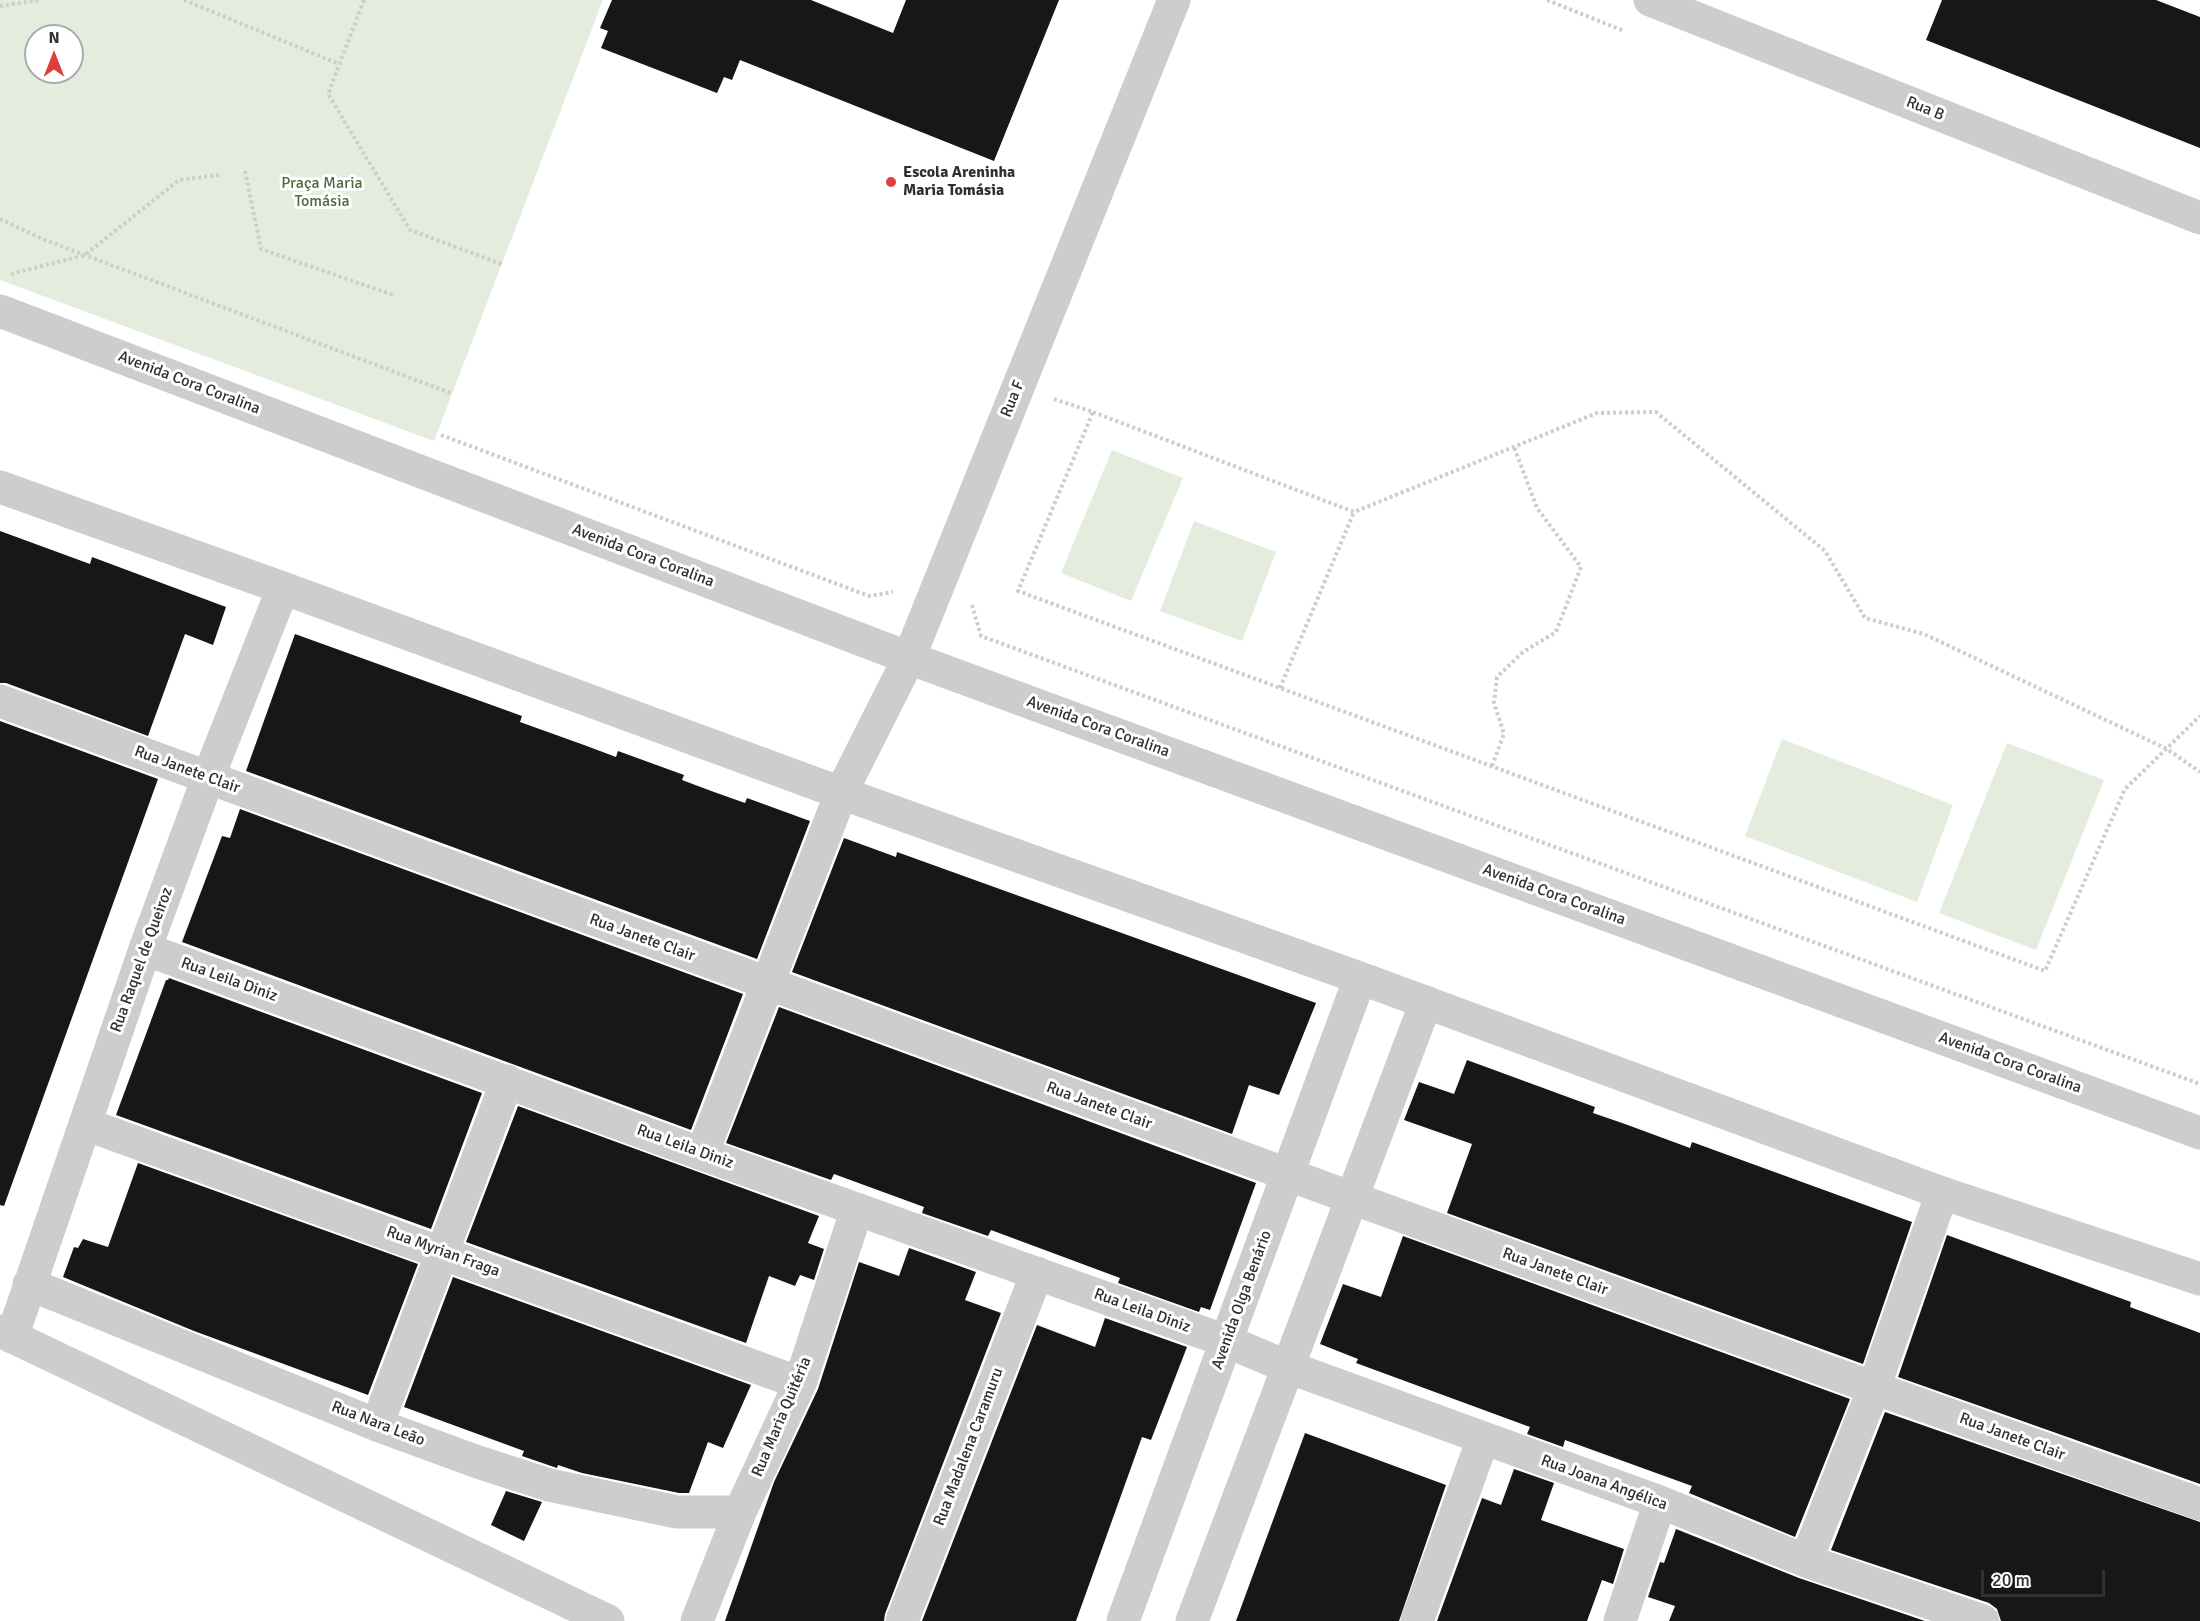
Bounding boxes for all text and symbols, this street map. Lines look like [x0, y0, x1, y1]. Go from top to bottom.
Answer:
north arrow [24, 24, 84, 84]
text: N [48, 28, 60, 48]
street label: Rua B [1903, 93, 1947, 125]
place label: Escola Areninha Maria Tomásia [903, 163, 1015, 201]
park label: Praça Maria Tomásia [281, 174, 363, 212]
marker: Escola Areninha Maria Tomásia [884, 175, 898, 189]
street label: Avenida Cora Coralina [115, 347, 263, 419]
street label: Rua F [997, 378, 1029, 420]
street label: Avenida Cora Coralina [569, 520, 717, 592]
street label: Avenida Cora Coralina [1024, 692, 1172, 762]
street label: Rua Janete Clair [132, 742, 242, 798]
street label: Avenida Cora Coralina [1480, 860, 1628, 930]
street label: Rua Raquel de Queiroz [107, 885, 177, 1035]
street label: Rua Janete Clair [587, 910, 697, 966]
street label: Rua Leila Diniz [178, 954, 280, 1006]
street label: Avenida Cora Coralina [1936, 1028, 2084, 1098]
street label: Rua Janete Clair [1044, 1078, 1154, 1134]
street label: Rua Leila Diniz [634, 1121, 736, 1173]
street label: Rua Myrian Fraga [384, 1223, 502, 1281]
street label: Avenida Olga Benário [1208, 1228, 1276, 1372]
street label: Rua Janete Clair [1500, 1244, 1610, 1300]
street label: Rua Leila Diniz [1091, 1285, 1193, 1337]
street label: Rua Maria Quitéria [748, 1354, 816, 1480]
street label: Rua Madalena Caramuru [930, 1365, 1008, 1529]
street label: Rua Nara Leão [329, 1397, 427, 1451]
street label: Rua Janete Clair [1957, 1409, 2067, 1465]
street label: Rua Joana Angélica [1538, 1451, 1670, 1515]
scale bar [1984, 1558, 2108, 1596]
text: 20 m [1992, 1569, 2030, 1591]

